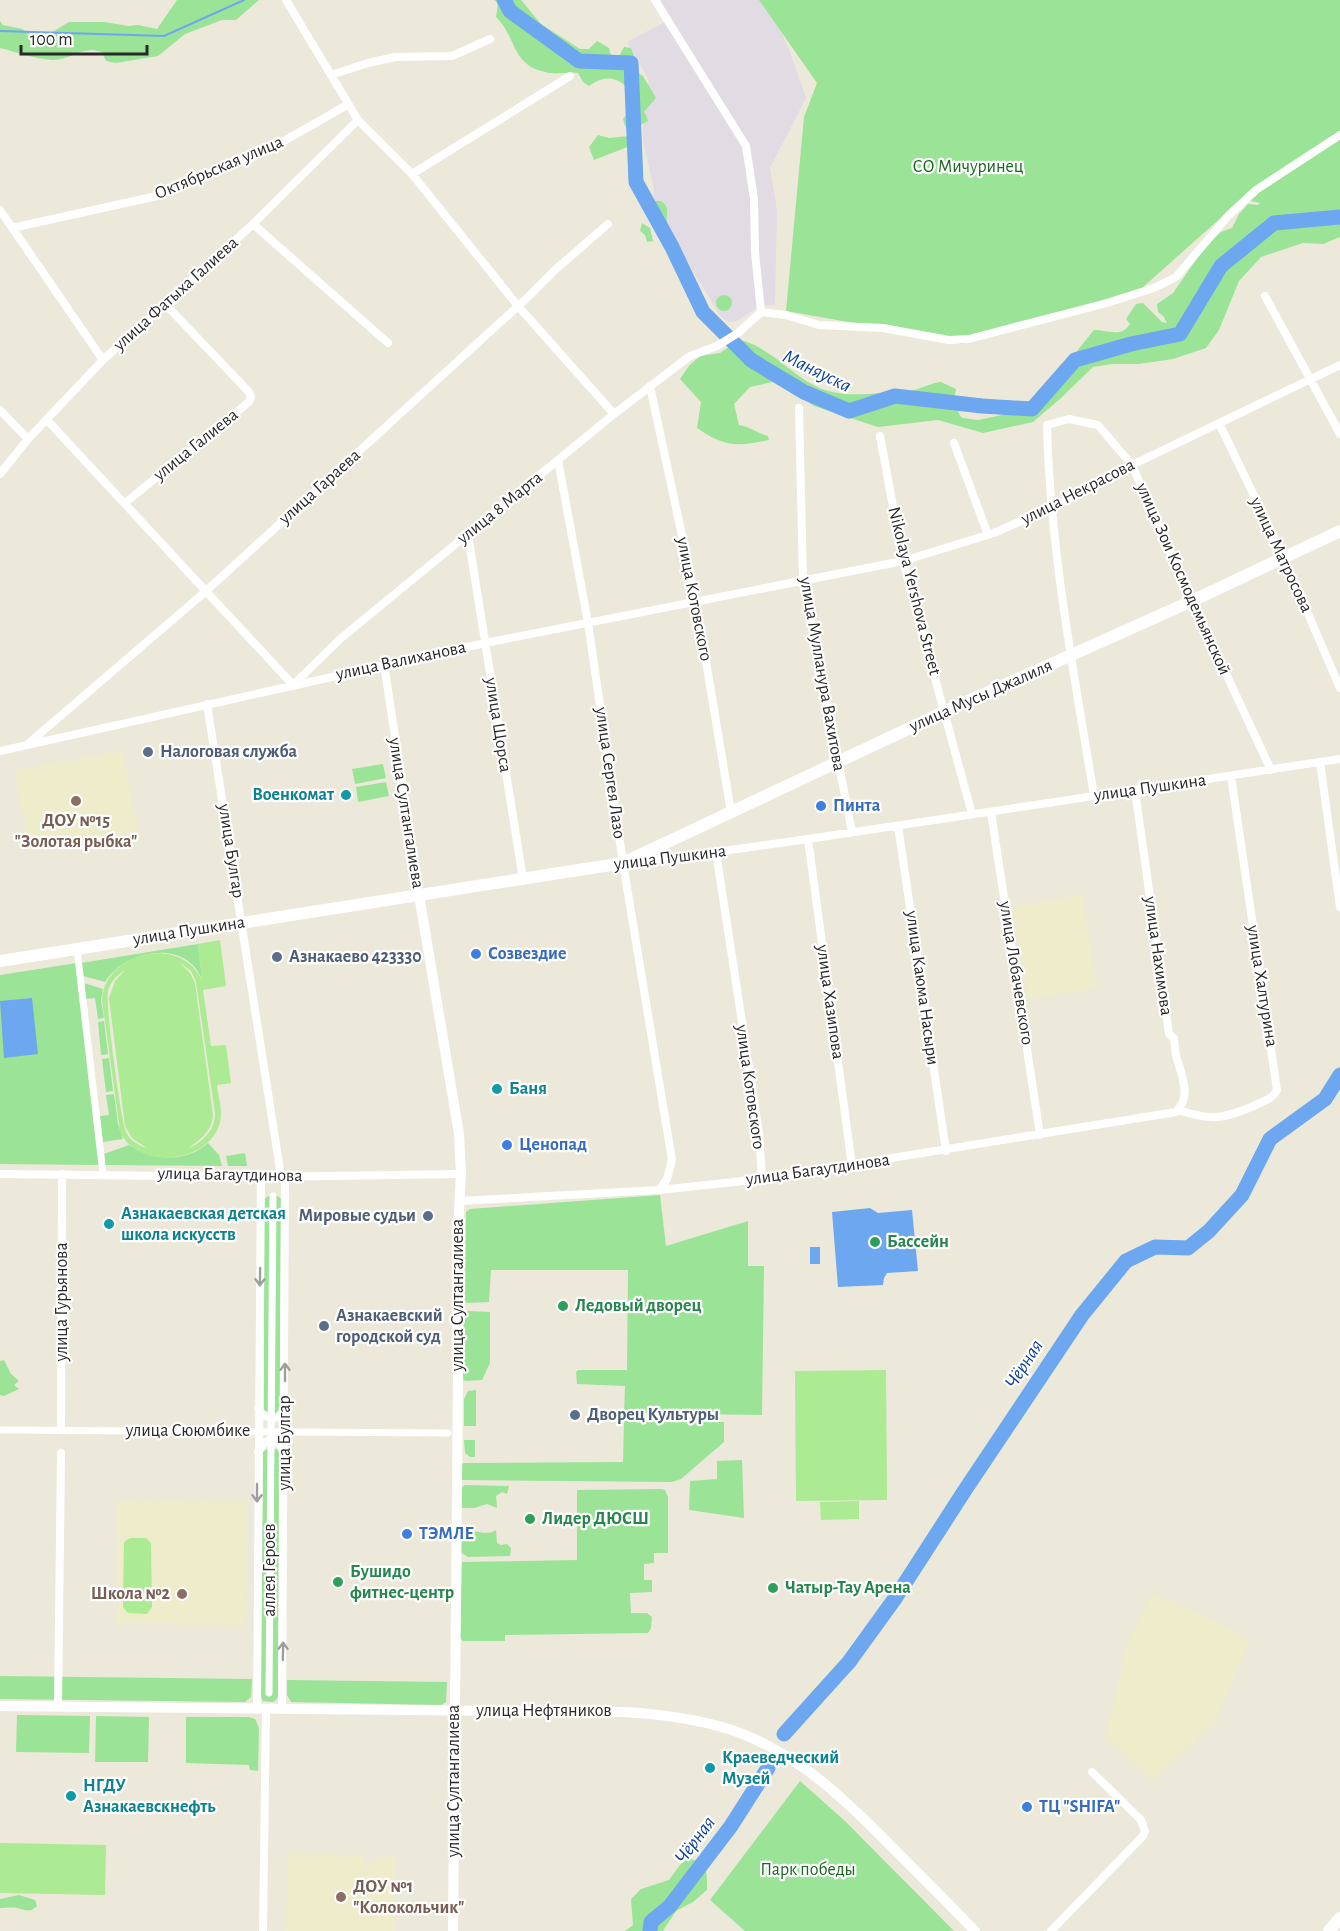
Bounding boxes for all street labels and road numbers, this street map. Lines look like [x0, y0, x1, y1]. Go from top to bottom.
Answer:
street label: Октябрьская улица [152, 132, 286, 203]
street label: улица Фатыха Галиева [110, 234, 242, 355]
street label: улица Галиева [150, 406, 242, 485]
street label: улица Гараева [275, 446, 364, 529]
street label: улица Некрасова [1018, 456, 1138, 529]
street label: улица 8 Марта [453, 468, 546, 548]
street label: улица Зои Космодемьянской [1132, 479, 1234, 678]
street label: улица Матросова [1246, 494, 1316, 616]
street label: Nikolaya Yershova Street [884, 505, 944, 677]
street label: улица Котовского [673, 535, 715, 662]
street label: улица Мулланура Вахитова [796, 574, 848, 773]
street label: улица Валиханова [333, 638, 468, 684]
street label: улица Мусы Джалиля [906, 656, 1055, 736]
street label: улица Щорса [481, 675, 514, 774]
street label: улица Сергея Лазо [592, 705, 628, 840]
street label: улица Султангалиева [385, 735, 427, 890]
street label: улица Пушкина [1092, 771, 1207, 805]
street label: улица Булгар [215, 802, 247, 899]
street label: улица Пушкина [612, 842, 727, 874]
street label: улица Нахимова [1141, 894, 1175, 1017]
street label: улица Лобачевского [996, 899, 1037, 1046]
street label: улица Каюма Насыри [902, 909, 942, 1066]
street label: улица Пушкина [131, 913, 246, 949]
street label: улица Халтурина [1243, 923, 1281, 1048]
street label: улица Хазипова [813, 943, 847, 1060]
street label: улица Котовского [732, 1022, 768, 1151]
street label: улица Багаутдинова [744, 1151, 891, 1189]
street label: улица Багаутдинова [156, 1165, 303, 1185]
street label: улица Султангалиева [449, 1219, 467, 1372]
street label: улица Гурьянова [53, 1242, 71, 1363]
street label: улица Булгар [276, 1395, 294, 1492]
street label: улица Сююмбике [125, 1421, 250, 1440]
street label: аллея Героев [261, 1523, 279, 1617]
street label: улица Нефтяников [475, 1702, 612, 1720]
street label: улица Султангалиева [445, 1705, 463, 1858]

